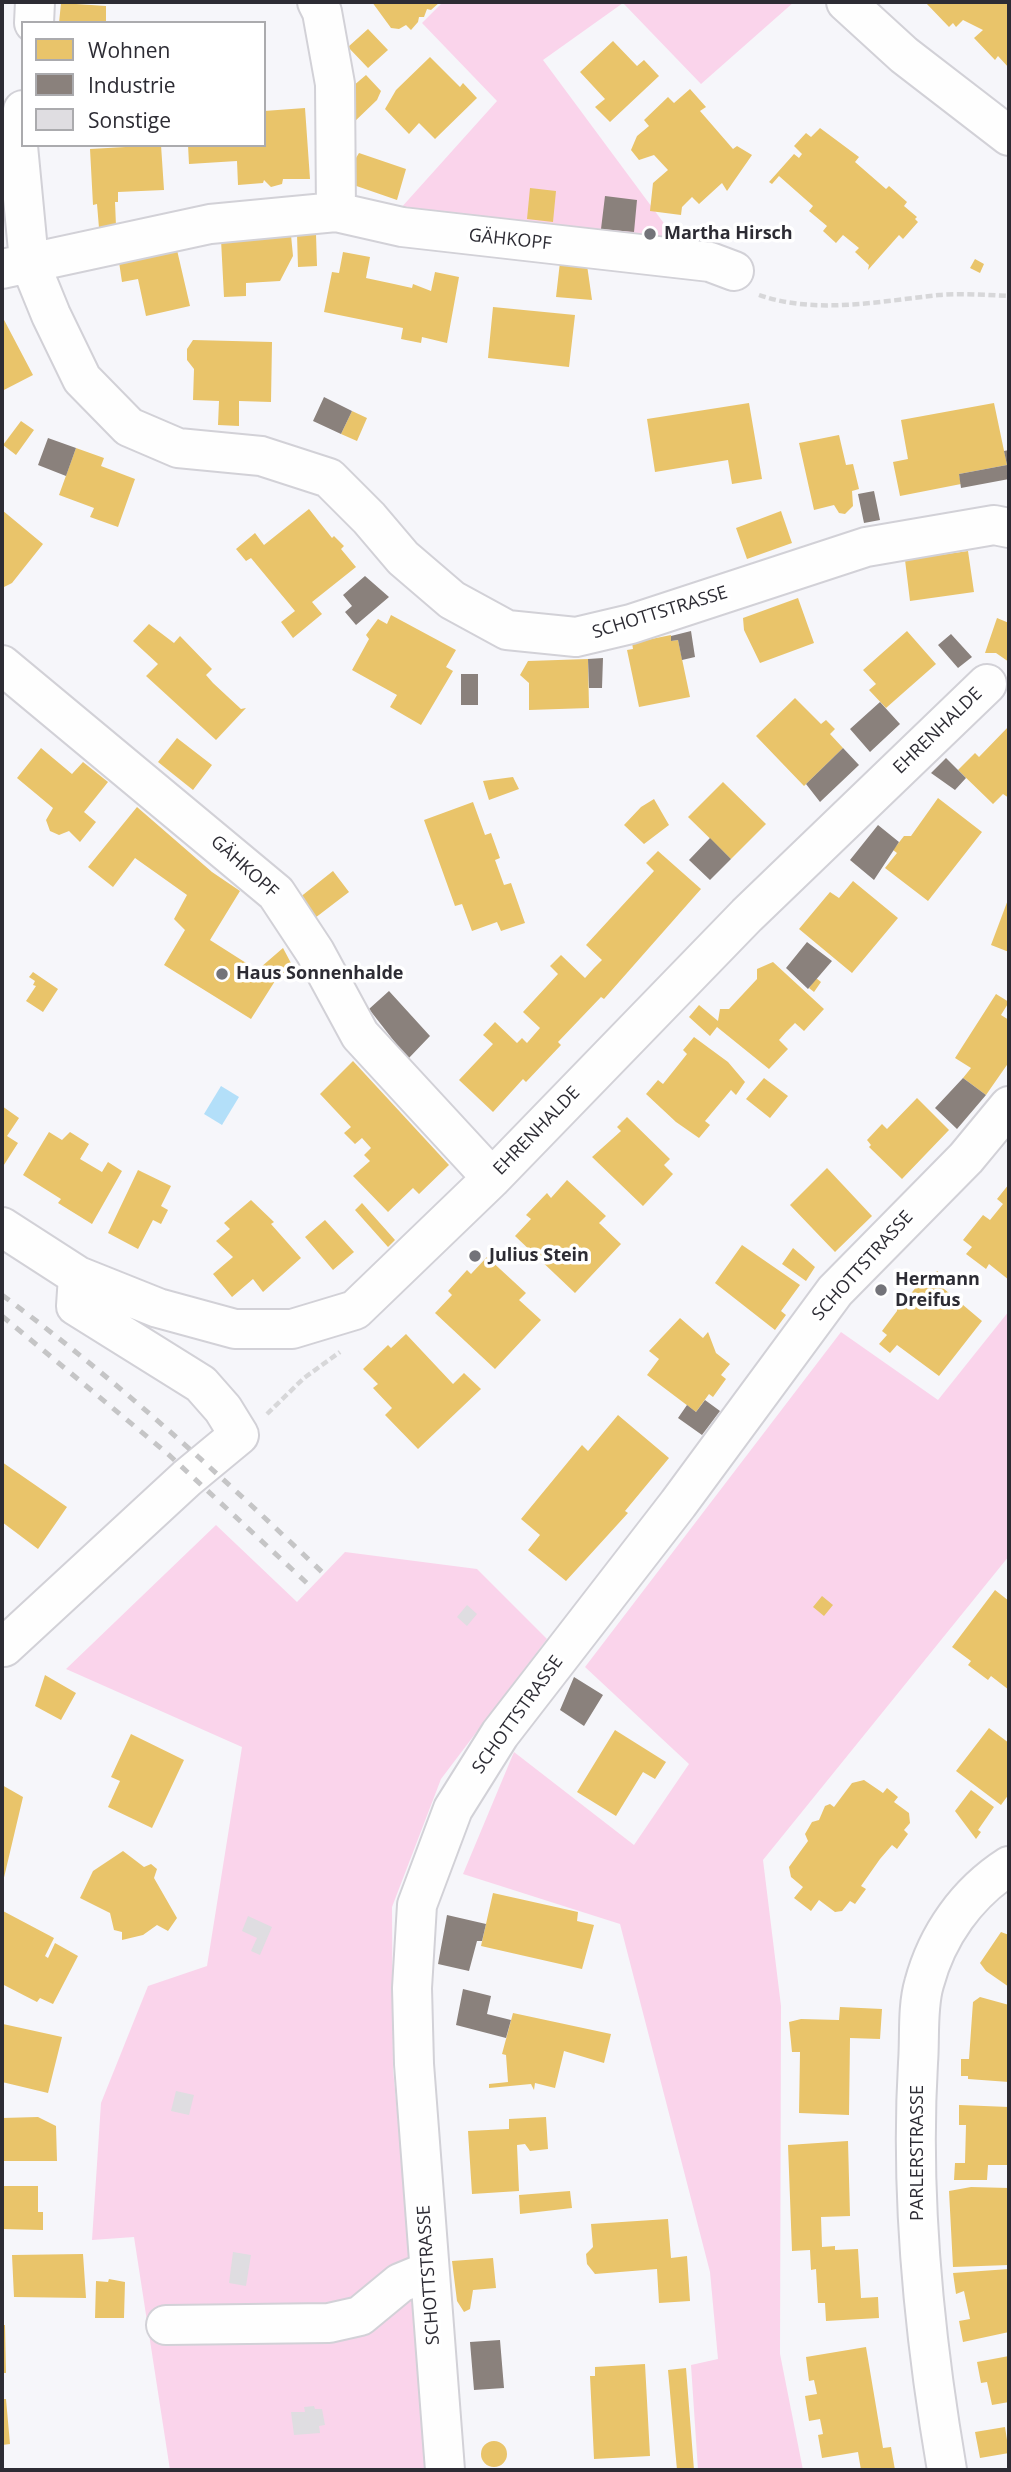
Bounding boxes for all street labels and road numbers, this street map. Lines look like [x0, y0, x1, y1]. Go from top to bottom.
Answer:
street label: GÄHKOPF [468, 225, 552, 255]
street label: SCHOTTSTRASSE [590, 582, 730, 644]
street label: EHRENHALDE [889, 683, 987, 779]
street label: GÄHKOPF [206, 831, 282, 903]
street label: EHRENHALDE [489, 1082, 585, 1180]
street label: SCHOTTSTRASSE [808, 1207, 918, 1325]
street label: SCHOTTSTRASSE [468, 1652, 568, 1778]
street label: PARLERSTRASSE [907, 2085, 929, 2221]
street label: SCHOTTSTRASSE [413, 2204, 445, 2346]

